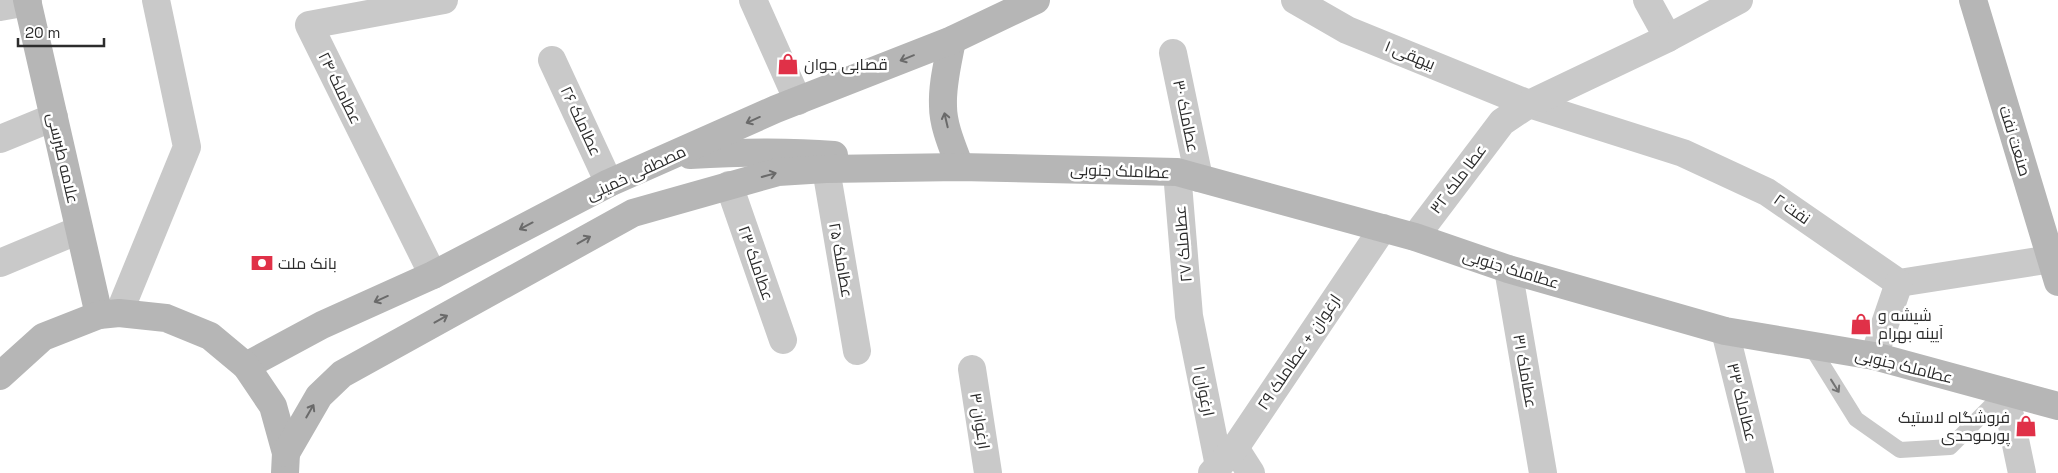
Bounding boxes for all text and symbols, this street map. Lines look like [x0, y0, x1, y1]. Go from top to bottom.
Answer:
scale bar [18, 15, 104, 47]
text: 20 m [25, 23, 60, 42]
street label: بیهقی ۱ [1382, 35, 1438, 75]
street label: عطاملک ۲۴ [314, 49, 366, 127]
shop icon: قصابی جوان [775, 51, 801, 77]
place label: قصابی جوان [804, 54, 888, 75]
one-way arrow [899, 54, 915, 63]
street label: عطاملک ۳۰ [1168, 78, 1204, 154]
street label: عطاملک ۲۶ [556, 83, 606, 159]
street label: صنعت نفت [1994, 103, 2036, 179]
street label: علامه طبرسی [42, 111, 84, 205]
one-way arrow [941, 113, 950, 129]
one-way arrow [746, 115, 761, 125]
street label: عطا ملک ۳۲ [1425, 140, 1491, 218]
street label: مصطفی خمینی [583, 141, 689, 205]
street label: عطاملک جنوبی [1070, 159, 1170, 183]
one-way arrow [760, 170, 776, 179]
street label: نفت ۲ [1770, 189, 1814, 229]
street label: عطاملک ۲۷ [1169, 205, 1197, 283]
one-way arrow [519, 221, 534, 231]
street label: عطاملک ۲۵ [824, 221, 858, 299]
street label: عطاملک ۲۳ [733, 223, 779, 303]
one-way arrow [576, 235, 590, 245]
street label: عطاملک جنوبی [1460, 244, 1562, 294]
bank icon: بانک ملت [249, 250, 275, 276]
place label: بانک ملت [278, 253, 337, 274]
street label: ارغوان + عطاملک ۲۹ [1252, 290, 1346, 414]
one-way arrow [374, 294, 389, 304]
place label: شیشه و آیینه بهرام [1878, 305, 1944, 345]
shop icon: شیشه و آیینه بهرام [1848, 311, 1874, 337]
one-way arrow [434, 314, 449, 324]
street label: عطاملک ۳۱ [1508, 333, 1542, 409]
street label: عطاملک جنوبی [1853, 344, 1955, 388]
street label: عطاملک ۳۳ [1722, 361, 1762, 443]
street label: ارغوان ۱ [1189, 364, 1219, 418]
one-way arrow [1831, 379, 1841, 393]
street label: ارغوان ۳ [965, 391, 995, 451]
one-way arrow [306, 404, 316, 418]
place label: فروشگاه لاستیک پورموحدی [1898, 407, 2011, 447]
shop icon: فروشگاه لاستیک پورموحدی [2013, 413, 2039, 439]

